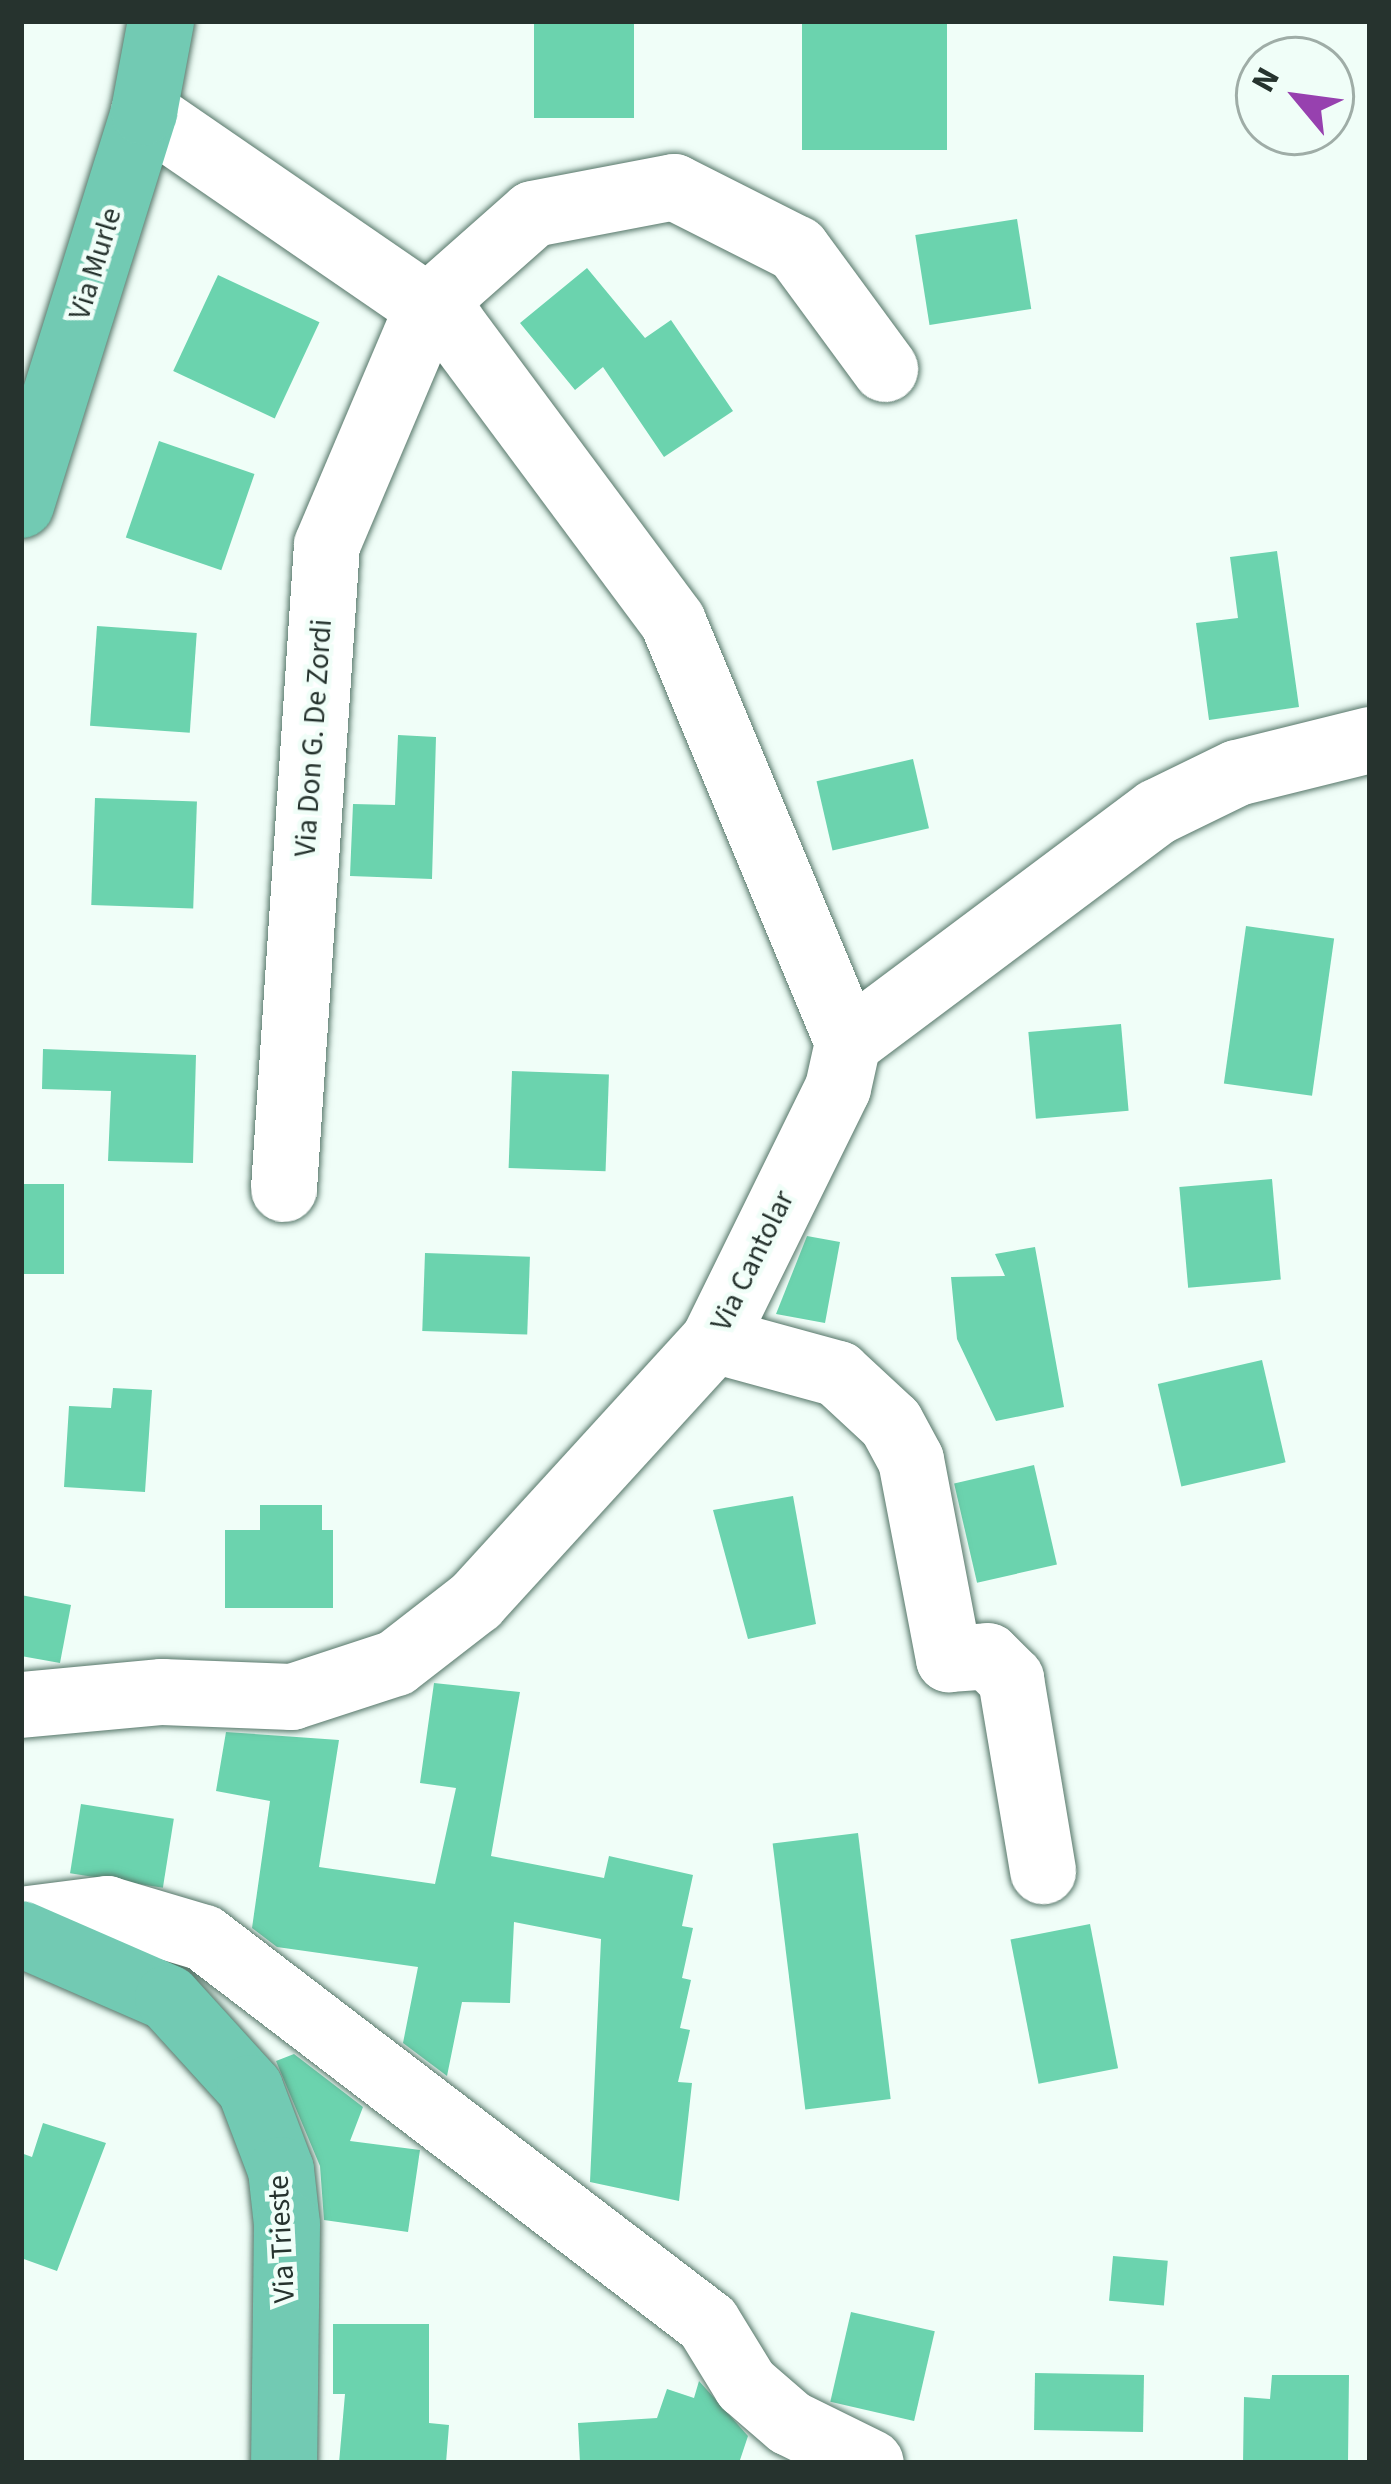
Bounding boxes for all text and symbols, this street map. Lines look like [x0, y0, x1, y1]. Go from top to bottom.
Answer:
north arrow [1235, 36, 1355, 156]
text: N [1240, 59, 1292, 101]
street label: Via Murle [62, 204, 130, 324]
street label: Via Don G. De Zordi [288, 618, 340, 858]
street label: Via Cantolar [704, 1185, 802, 1337]
street label: Via Trieste [261, 2174, 303, 2304]

